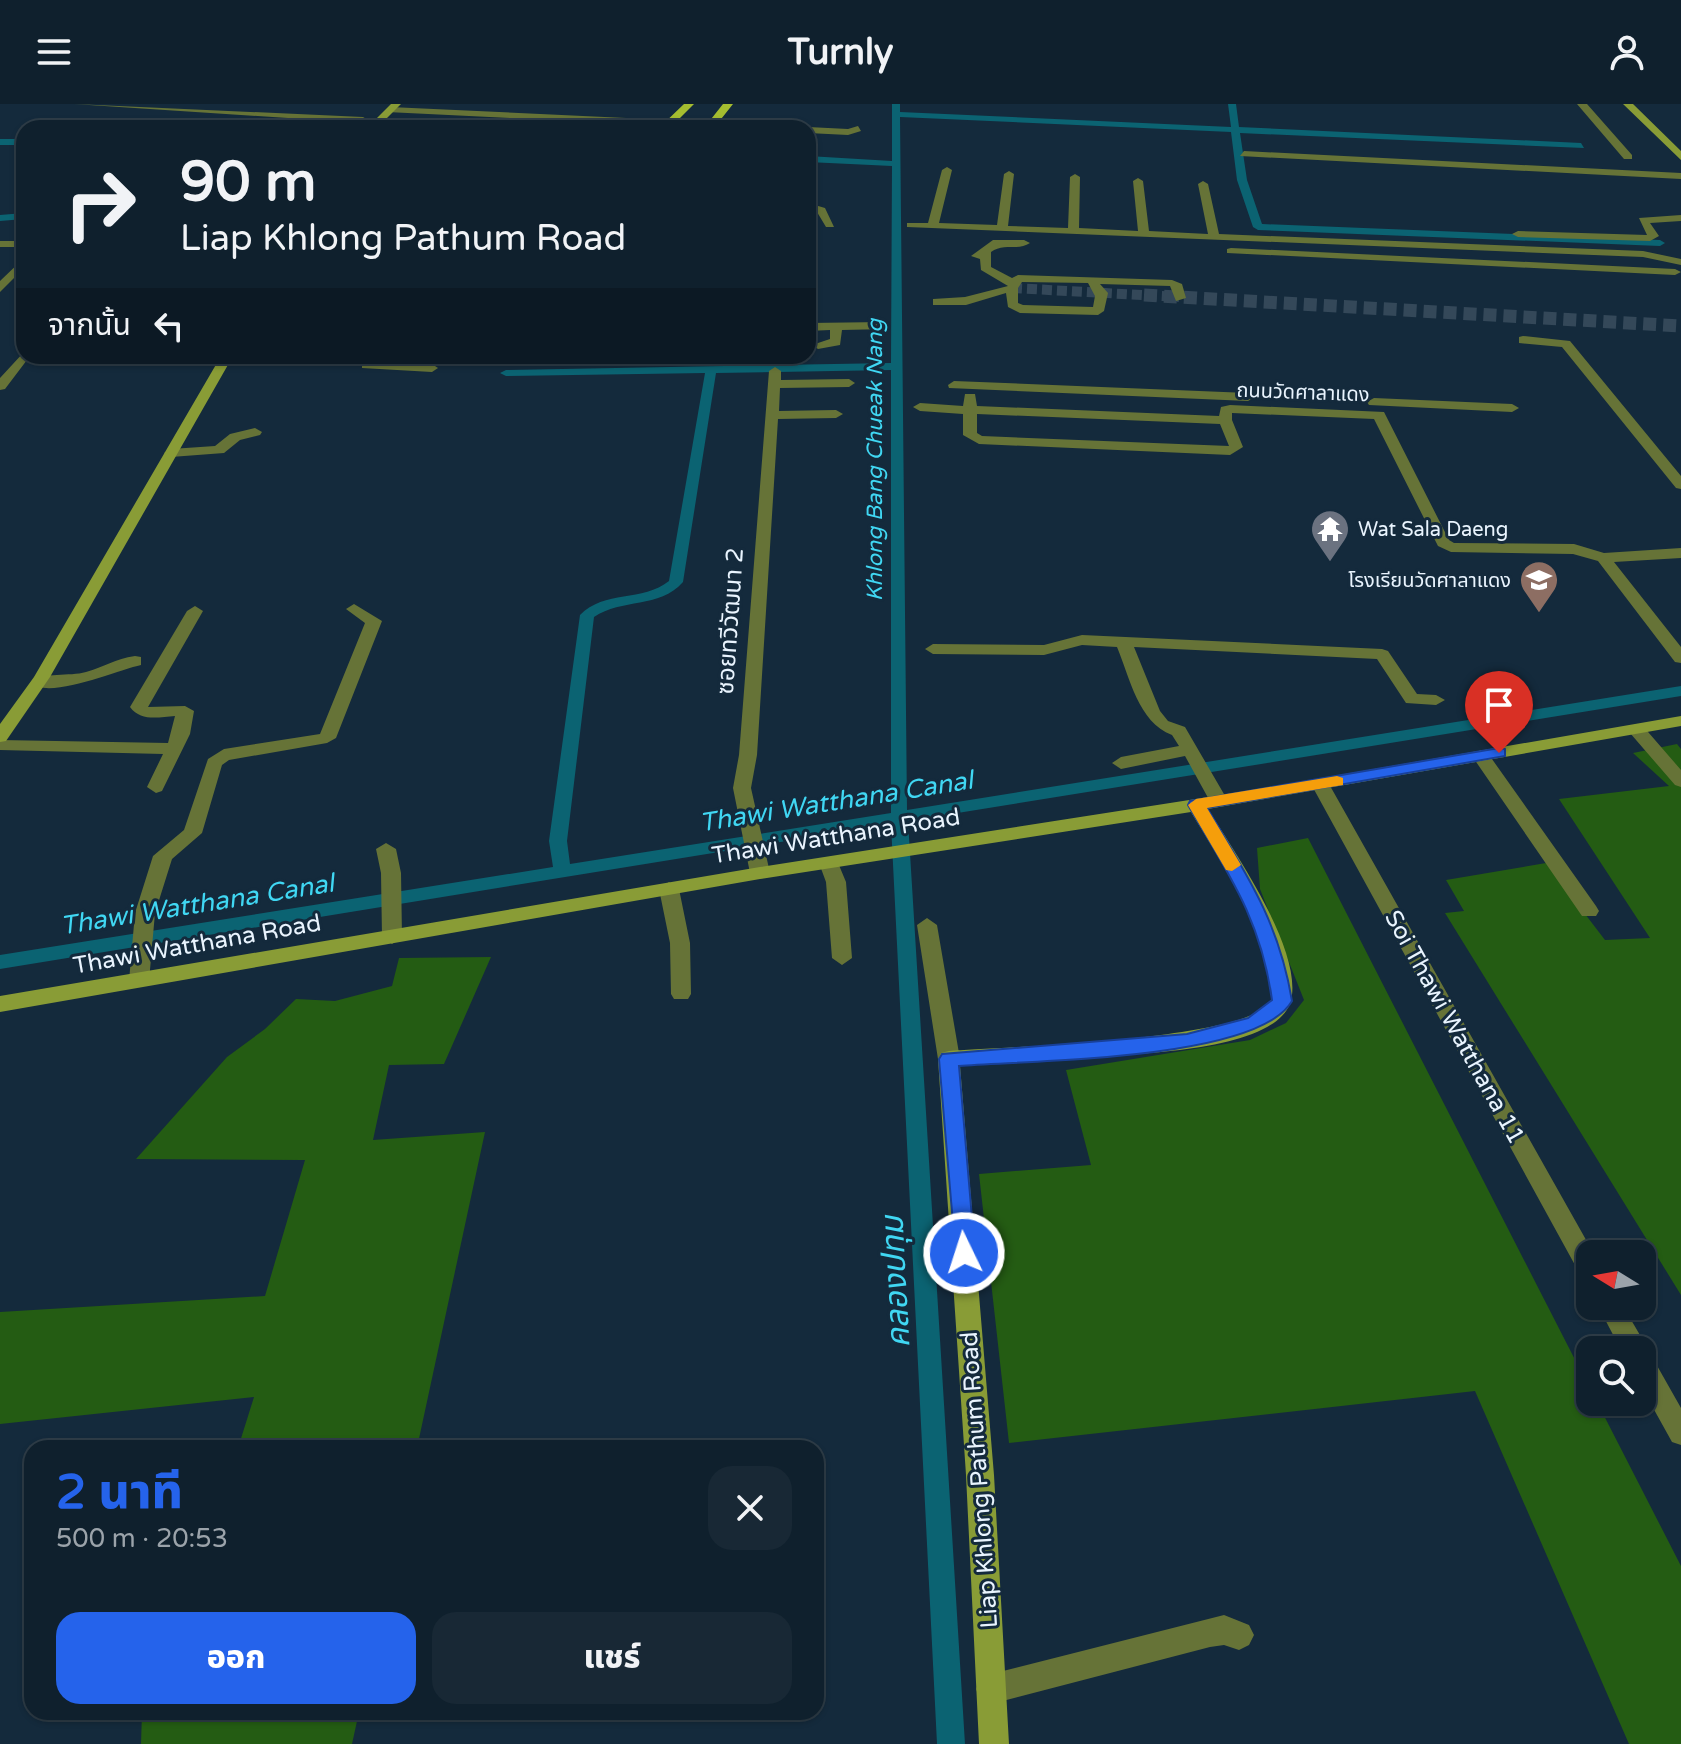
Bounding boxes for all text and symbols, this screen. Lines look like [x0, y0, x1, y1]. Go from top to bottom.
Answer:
icon: menu [32, 30, 76, 74]
icon: person [1605, 30, 1649, 74]
text: Turnly [788, 31, 893, 74]
text: 90 m [180, 149, 316, 216]
icon: right [48, 152, 152, 256]
text: Liap Khlong Pathum Road [180, 217, 626, 260]
icon: left [147, 304, 191, 348]
text: จากนั้น [48, 307, 131, 344]
water label: Khlong Bang Chueak Nang [862, 318, 888, 601]
street label: ถนนวัดศาลาแดง [1236, 379, 1370, 407]
temple icon: Wat Sala Daeng [1309, 508, 1351, 563]
place label: Wat Sala Daeng [1358, 518, 1508, 542]
street label: ซอยทวีวัฒนา 2 [711, 547, 750, 695]
school or university icon: โรงเรียนวัดศาลาแดง [1518, 559, 1560, 614]
place label: โรงเรียนวัดศาลาแดง [1348, 569, 1511, 593]
pin [1465, 671, 1533, 753]
icon: arrive [1477, 683, 1521, 727]
water label: Thawi Watthana Canal [697, 764, 978, 838]
street label: Thawi Watthana Road [710, 803, 962, 870]
water label: Thawi Watthana Canal [58, 867, 339, 941]
street label: Soi Thawi Watthana 11 [1378, 905, 1531, 1149]
street label: Thawi Watthana Road [71, 908, 323, 981]
position arrow [922, 1211, 1006, 1295]
water label: คลองปทุม [873, 1213, 918, 1349]
north arrow [1576, 1240, 1656, 1320]
map controls [1576, 1240, 1656, 1416]
street label: Liap Khlong Pathum Road [955, 1331, 1004, 1629]
button: search [1576, 1336, 1656, 1416]
text: 2 นาที [56, 1464, 183, 1522]
button: close [708, 1466, 792, 1550]
text: 500 m · 20:53 [56, 1523, 228, 1554]
button: ออก [56, 1612, 416, 1704]
button: แชร์ [432, 1612, 792, 1704]

